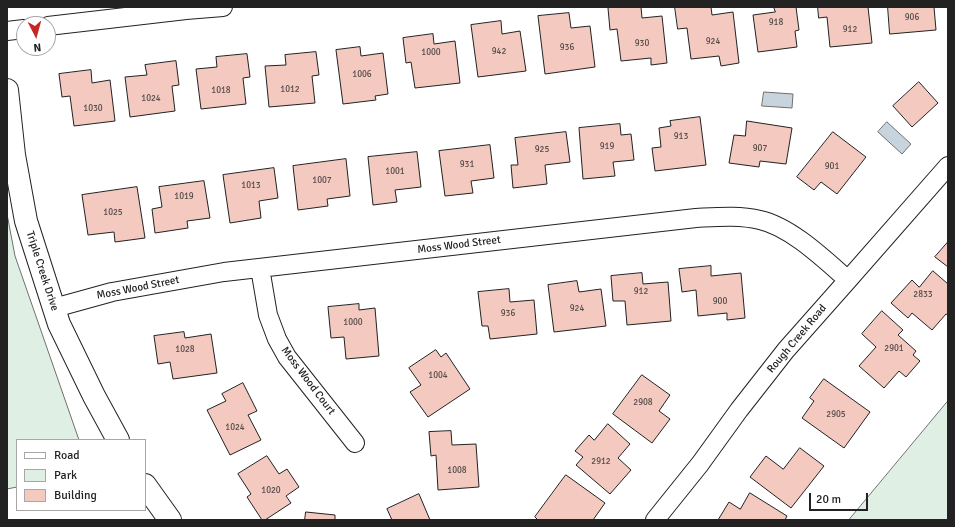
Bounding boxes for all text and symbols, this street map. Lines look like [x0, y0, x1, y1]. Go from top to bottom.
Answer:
house number: 906 [905, 13, 919, 23]
north arrow [16, 16, 56, 56]
house number: 918 [769, 18, 783, 28]
house number: 912 [843, 25, 857, 35]
house number: 924 [706, 37, 720, 47]
house number: 930 [635, 39, 649, 49]
text: N [33, 41, 42, 54]
house number: 936 [560, 43, 574, 53]
house number: 942 [492, 47, 506, 57]
house number: 1000 [421, 48, 441, 58]
house number: 1006 [352, 70, 372, 80]
house number: 1012 [280, 85, 300, 95]
house number: 1018 [211, 86, 231, 96]
house number: 1024 [141, 94, 161, 104]
house number: 1030 [83, 104, 103, 114]
house number: 913 [674, 132, 688, 142]
house number: 919 [600, 142, 614, 152]
house number: 907 [753, 144, 767, 154]
house number: 925 [535, 145, 549, 155]
house number: 931 [460, 160, 474, 170]
house number: 901 [825, 162, 839, 172]
house number: 1001 [385, 167, 405, 177]
house number: 1007 [312, 176, 332, 186]
house number: 1013 [241, 181, 261, 191]
house number: 1019 [174, 192, 194, 202]
house number: 1025 [103, 208, 123, 218]
street label: Triple Creek Drive [23, 229, 61, 313]
street label: Moss Wood Street [417, 233, 501, 257]
street label: Moss Wood Street [96, 274, 180, 302]
house number: 912 [634, 287, 648, 297]
house number: 2833 [913, 290, 933, 300]
house number: 900 [713, 297, 727, 307]
street label: Rough Creek Road [764, 302, 830, 376]
house number: 924 [570, 304, 584, 314]
house number: 936 [501, 309, 515, 319]
house number: 1000 [343, 318, 363, 328]
street label: Moss Wood Court [278, 344, 338, 418]
house number: 2901 [884, 344, 904, 354]
house number: 1028 [175, 345, 195, 355]
house number: 1004 [428, 371, 448, 381]
house number: 2908 [633, 398, 653, 408]
house number: 2905 [826, 410, 846, 420]
house number: 1024 [225, 423, 245, 433]
legend [16, 439, 146, 511]
text: Road [54, 448, 80, 463]
house number: 2912 [591, 457, 611, 467]
house number: 1008 [447, 466, 467, 476]
text: Park [54, 468, 77, 483]
scale bar [811, 485, 870, 511]
house number: 1020 [261, 486, 281, 496]
text: Building [54, 488, 97, 503]
text: 20 m [816, 492, 841, 507]

